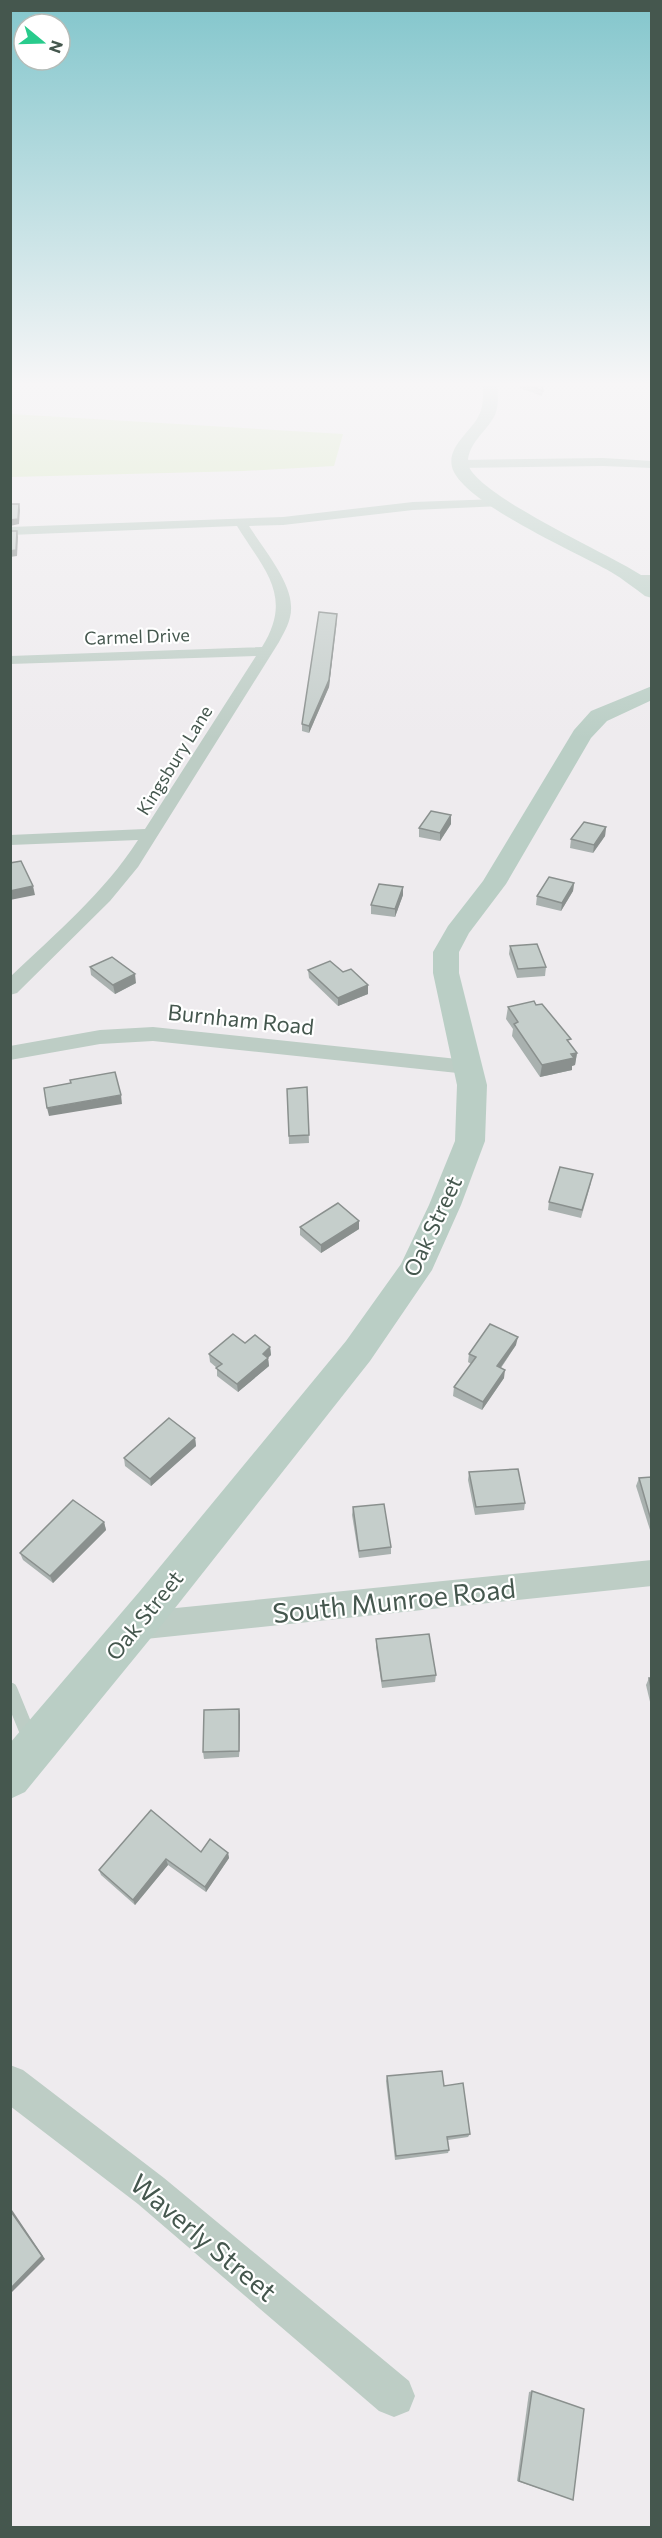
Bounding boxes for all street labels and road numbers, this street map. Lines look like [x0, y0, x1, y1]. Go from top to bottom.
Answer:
street label: Carmel Drive [84, 623, 190, 649]
street label: Kingsbury Lane [132, 701, 216, 819]
street label: Burnham Road [167, 998, 315, 1040]
street label: Oak Street [397, 1171, 467, 1281]
street label: Oak Street [100, 1565, 188, 1665]
street label: South Munroe Road [271, 1571, 517, 1629]
street label: Waverly Street [124, 2166, 284, 2308]

